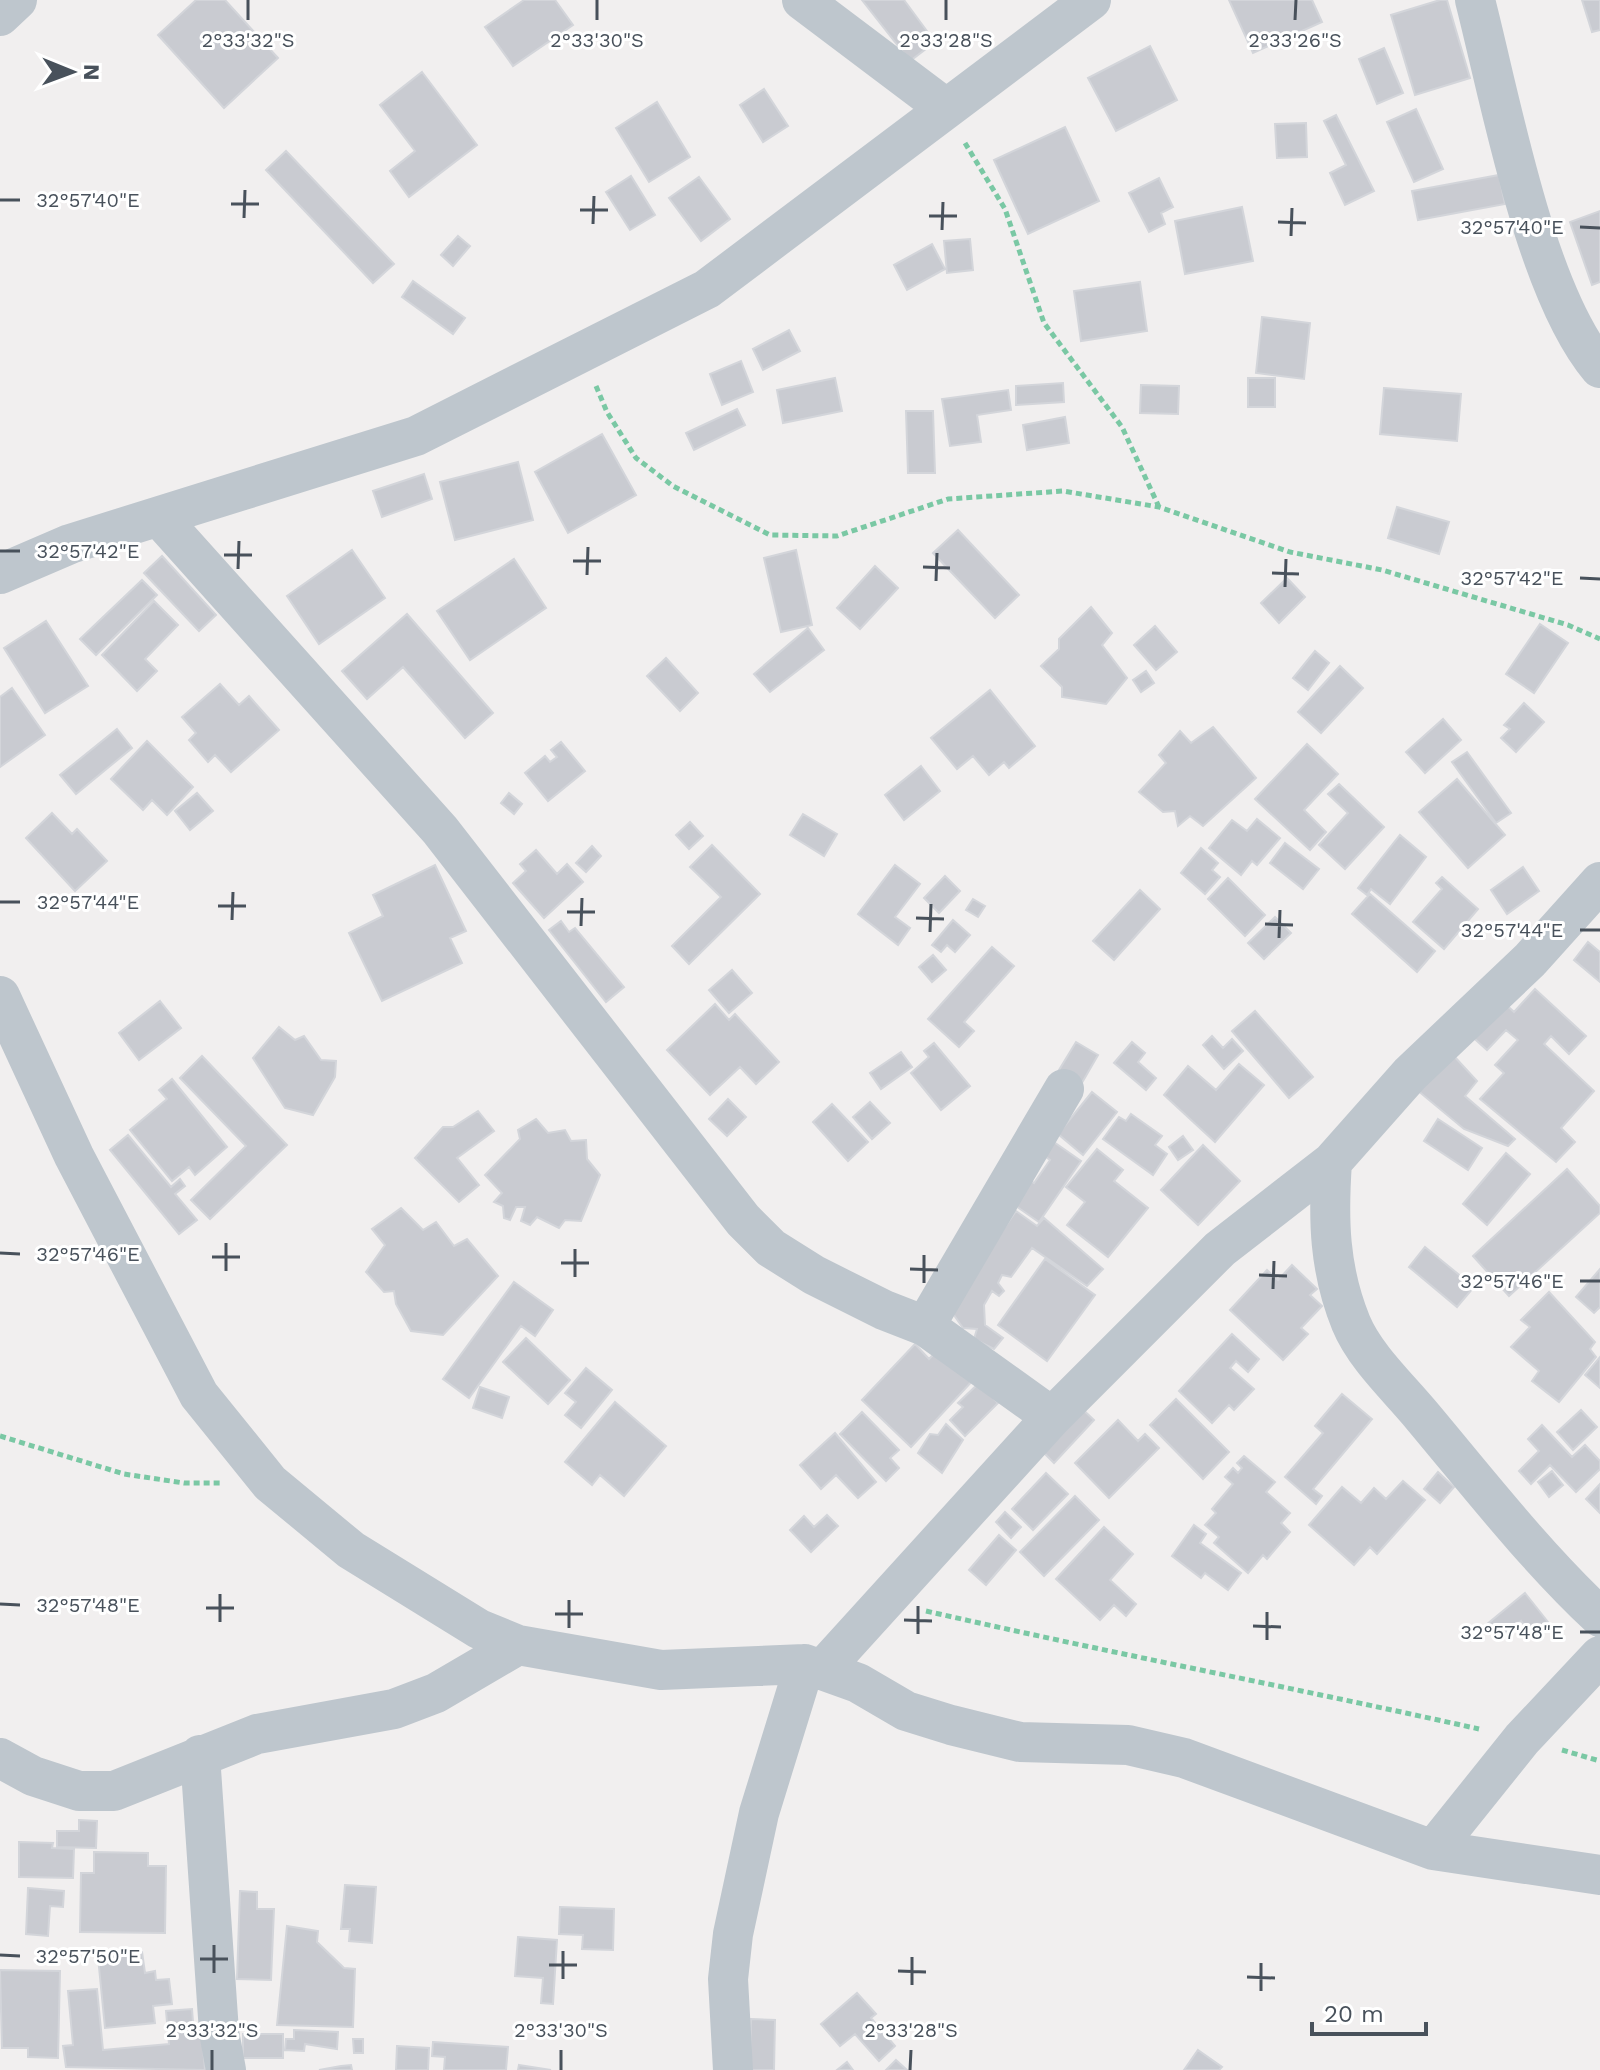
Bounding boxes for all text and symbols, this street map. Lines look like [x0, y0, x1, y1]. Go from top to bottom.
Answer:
text: 2°33'32"S [201, 28, 295, 52]
text: 2°33'30"S [550, 28, 644, 52]
text: 2°33'28"S [899, 28, 993, 52]
text: 2°33'26"S [1248, 28, 1342, 52]
north arrow [32, 32, 112, 112]
text: N [79, 64, 104, 81]
text: 32°57'40"E [36, 188, 140, 212]
text: 32°57'40"E [1460, 215, 1564, 239]
text: 32°57'42"E [37, 539, 139, 563]
text: 32°57'42"E [1461, 566, 1563, 590]
text: 32°57'44"E [37, 890, 139, 914]
text: 32°57'44"E [1461, 918, 1563, 942]
text: 32°57'46"E [36, 1242, 140, 1266]
text: 32°57'46"E [1460, 1269, 1564, 1293]
text: 32°57'48"E [36, 1593, 140, 1617]
text: 32°57'48"E [1460, 1620, 1564, 1644]
text: 32°57'50"E [36, 1944, 140, 1968]
scale bar [1312, 1986, 1426, 2036]
text: 20 m [1324, 2000, 1384, 2028]
text: 2°33'32"S [165, 2018, 259, 2042]
text: 2°33'30"S [514, 2018, 608, 2042]
text: 2°33'28"S [864, 2018, 958, 2042]

